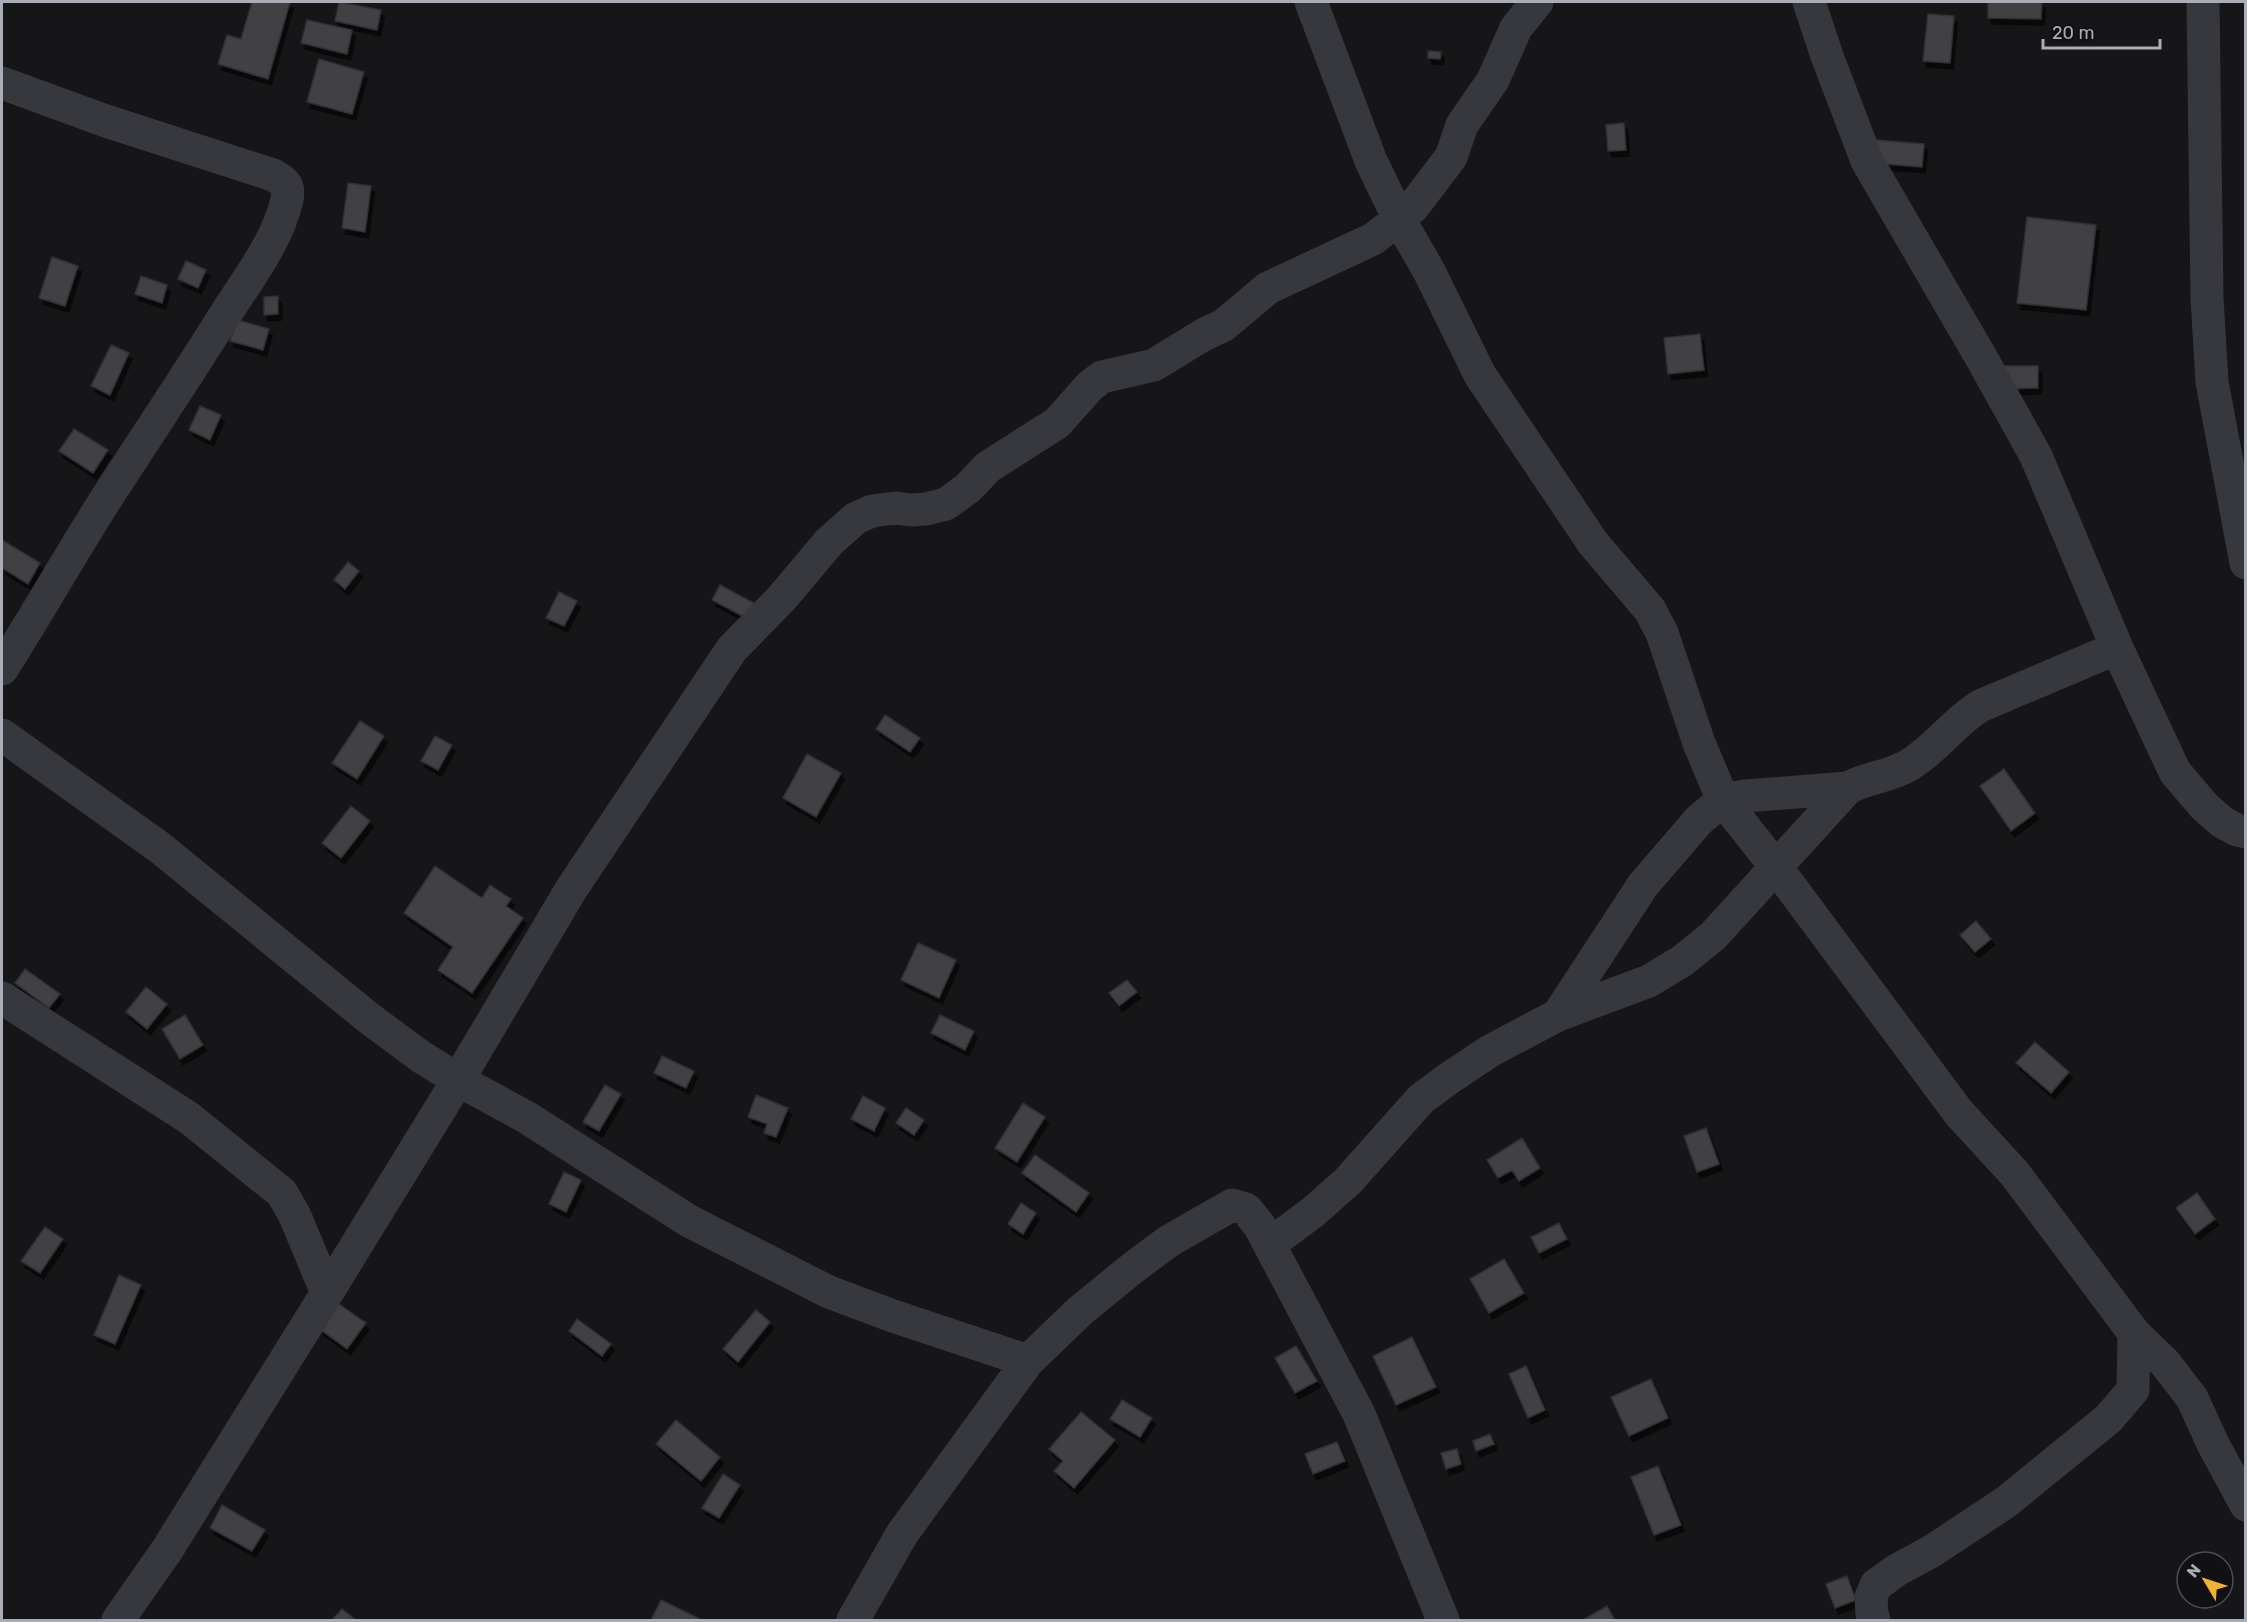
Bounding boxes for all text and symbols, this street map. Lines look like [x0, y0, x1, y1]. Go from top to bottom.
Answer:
scale bar [2043, 12, 2160, 50]
text: 20 m [2052, 22, 2094, 44]
north arrow [2175, 1550, 2235, 1610]
text: N [2183, 1560, 2205, 1581]

